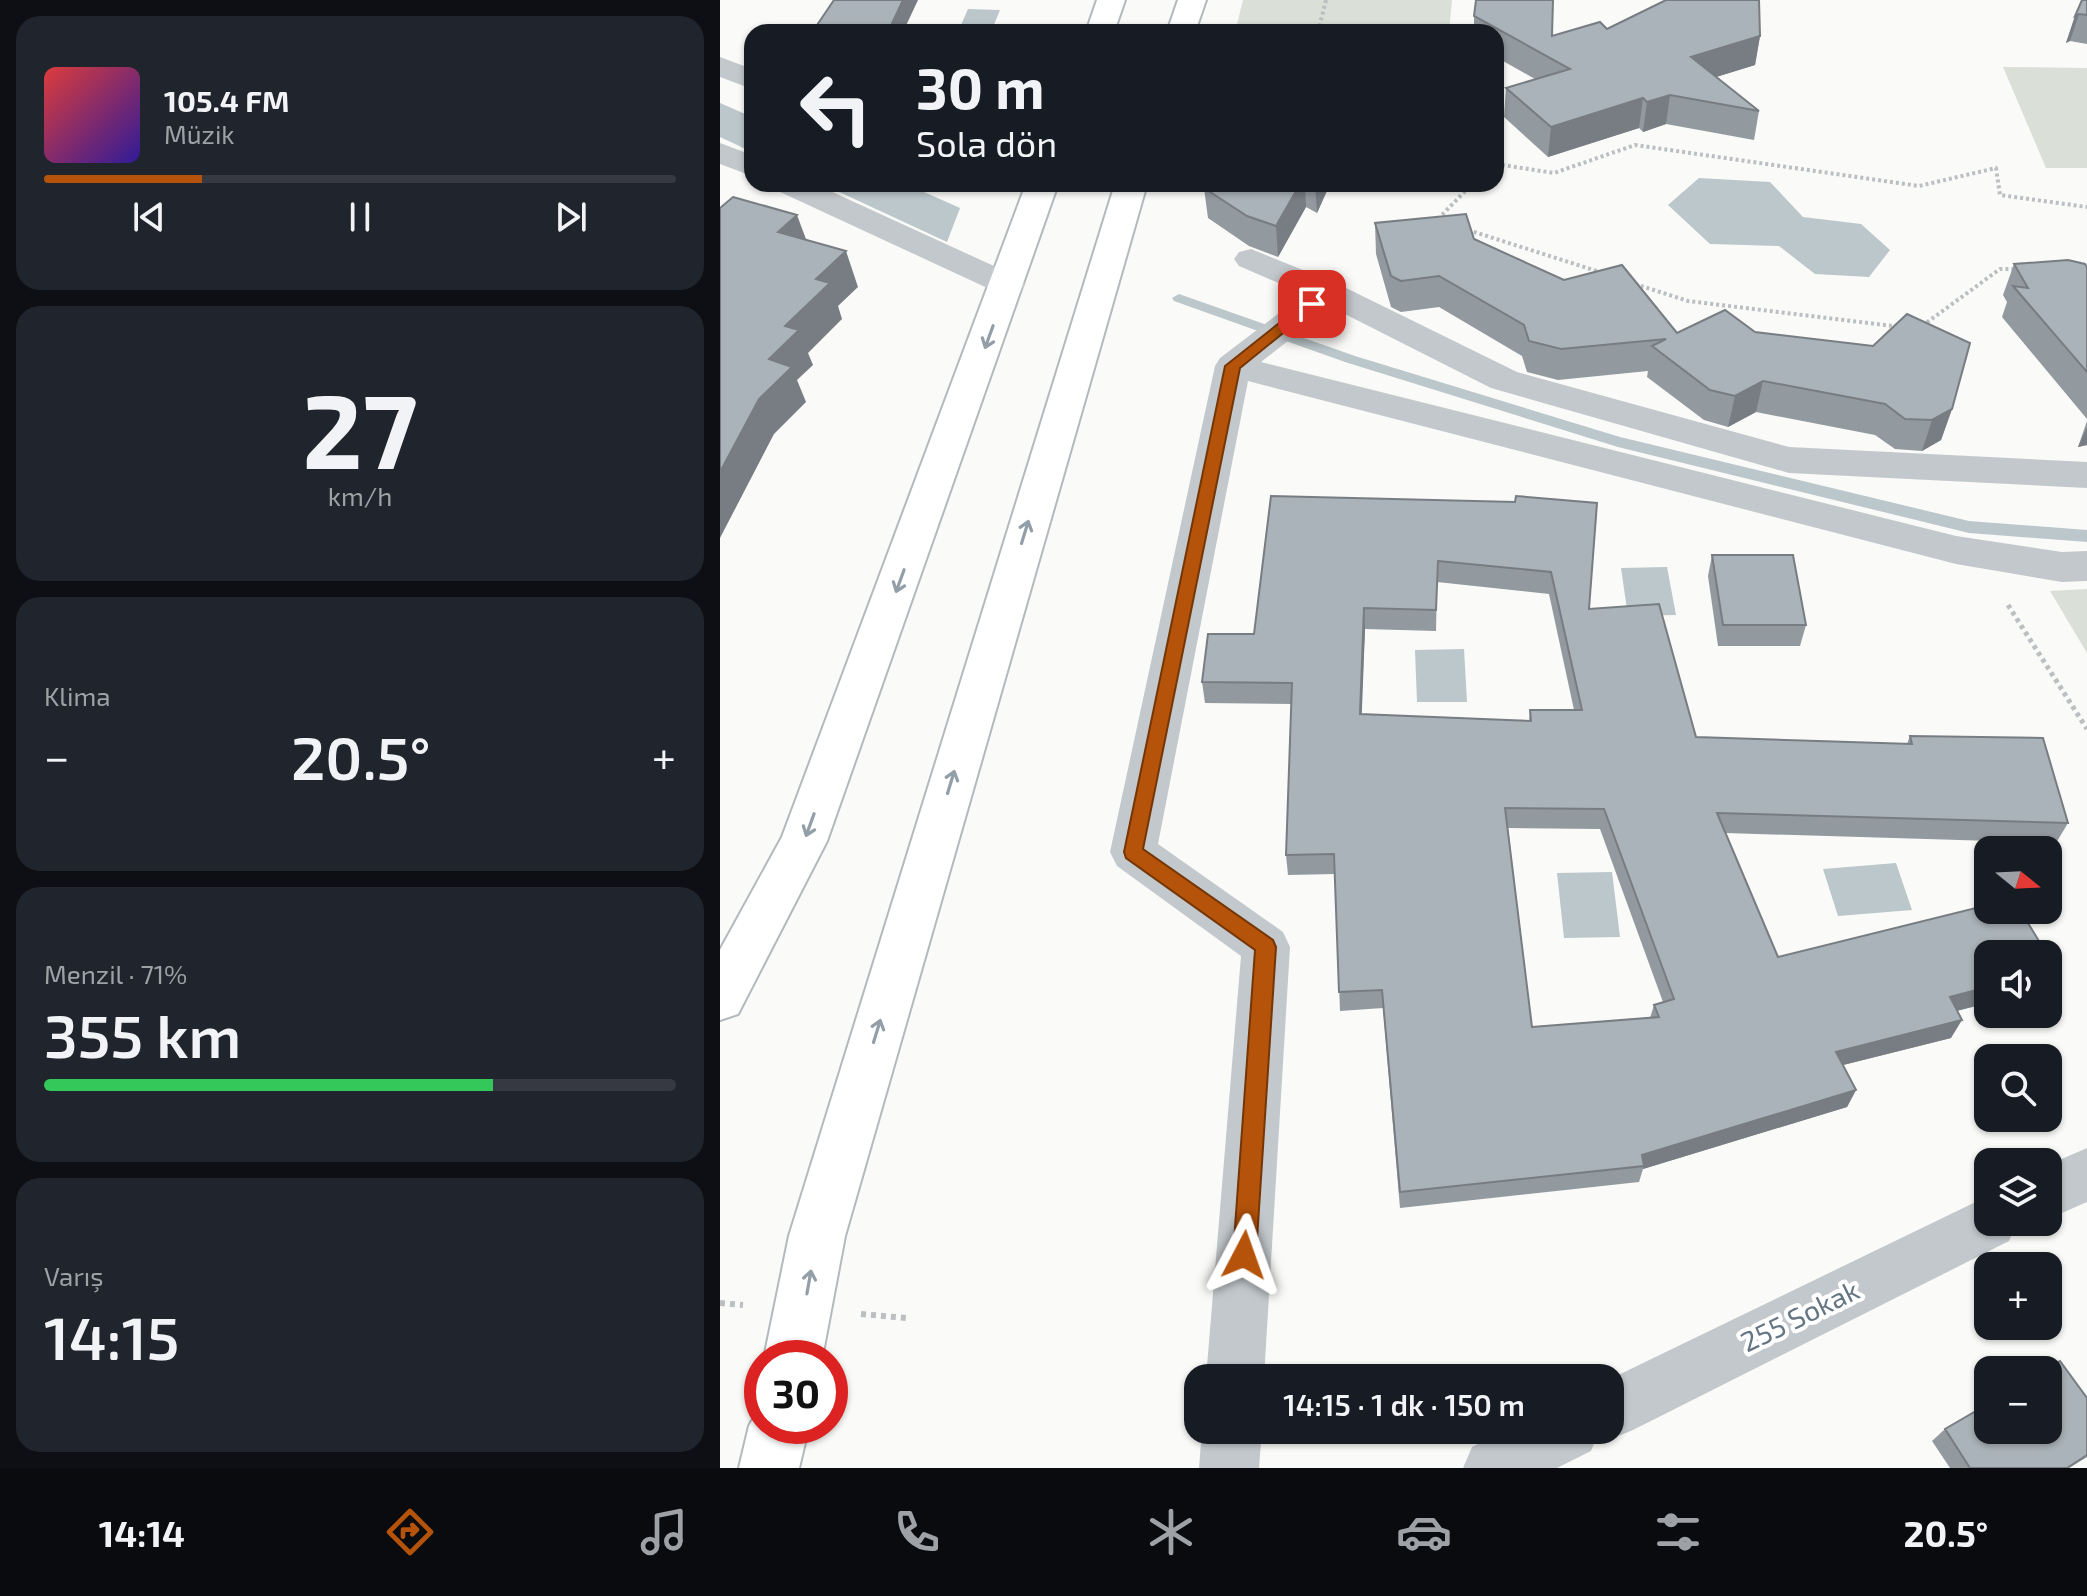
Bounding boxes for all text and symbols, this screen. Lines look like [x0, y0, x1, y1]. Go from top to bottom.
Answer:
text: 30 m [916, 53, 1045, 120]
icon: left [784, 56, 888, 160]
text: 105.4 FM [164, 82, 289, 118]
text: Müzik [164, 118, 235, 149]
text: Sola dön [916, 121, 1057, 164]
icon: previous [127, 195, 171, 239]
icon: pause [338, 195, 382, 239]
icon: next [549, 195, 593, 239]
pin [1278, 270, 1346, 338]
icon: arrive [1290, 282, 1334, 326]
one-way arrow [980, 324, 995, 349]
text: 27 [302, 365, 418, 490]
text: km/h [328, 480, 392, 511]
one-way arrow [1018, 520, 1033, 546]
one-way arrow [892, 568, 906, 593]
text: Klima [44, 680, 111, 711]
text: 20.5° [291, 720, 431, 792]
text: − [44, 729, 70, 782]
text: + [652, 729, 676, 782]
one-way arrow [944, 769, 959, 795]
one-way arrow [802, 812, 816, 837]
north arrow [1974, 836, 2062, 924]
map controls [1974, 836, 2062, 1444]
button: sound [1974, 940, 2062, 1028]
text: Menzil · 71% [44, 958, 187, 989]
text: 355 km [44, 998, 241, 1070]
one-way arrow [871, 1019, 885, 1044]
button: search [1974, 1044, 2062, 1132]
button: layers [1974, 1148, 2062, 1236]
position arrow [1202, 1213, 1286, 1297]
button: + [1974, 1252, 2062, 1340]
text: Varış [44, 1260, 104, 1291]
one-way arrow [802, 1269, 817, 1295]
street label: 255 Sokak [1735, 1272, 1864, 1358]
text: 14:15 [44, 1300, 179, 1372]
speed limit sign: 30 [744, 1340, 848, 1444]
button: − [1974, 1356, 2062, 1444]
text: 14:15 · 1 dk · 150 m [1283, 1386, 1525, 1422]
icon: directions [382, 1504, 438, 1560]
icon: music [636, 1504, 692, 1560]
icon: phone [889, 1504, 945, 1560]
icon: climate [1143, 1504, 1199, 1560]
icon: car [1396, 1504, 1452, 1560]
icon: filters [1650, 1504, 1706, 1560]
text: 14:14 [99, 1511, 185, 1554]
text: 20.5° [1903, 1511, 1988, 1554]

